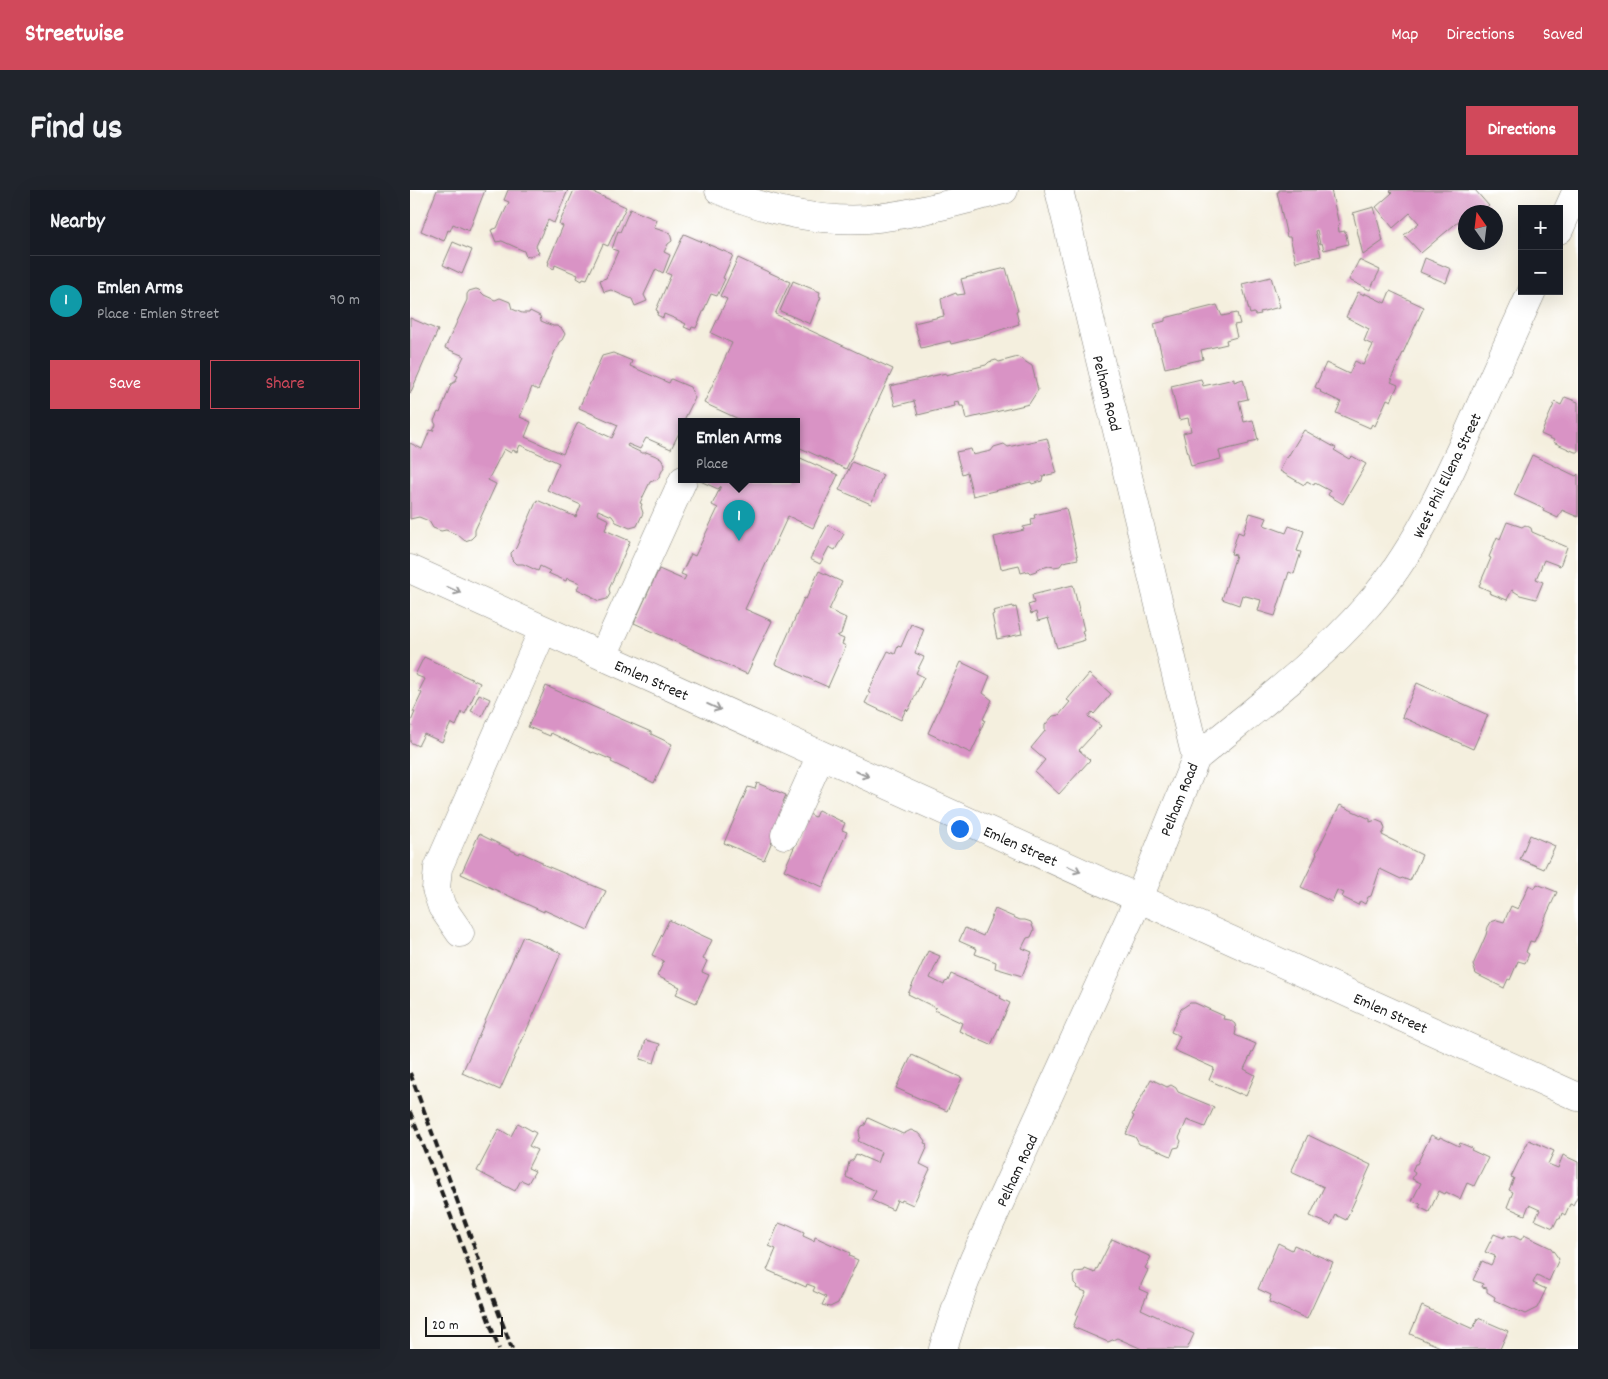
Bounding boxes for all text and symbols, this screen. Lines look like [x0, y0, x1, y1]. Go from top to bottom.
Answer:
text: Streetwise [25, 18, 124, 52]
text: Map [1391, 23, 1418, 48]
text: Directions [1446, 23, 1515, 48]
text: Saved [1543, 23, 1583, 48]
text: Find us [30, 105, 122, 155]
button: Directions [1466, 106, 1578, 155]
north arrow [1458, 205, 1503, 250]
map controls [1518, 205, 1563, 295]
button: + [1518, 205, 1563, 250]
text: Nearby [50, 208, 105, 238]
button: − [1518, 250, 1563, 295]
text: Emlen Arms [97, 276, 183, 303]
text: 1 [64, 289, 68, 312]
text: 90 m [329, 289, 360, 312]
text: Place · Emlen Street [97, 303, 219, 326]
street label: Pelham Road [1085, 353, 1126, 434]
button: Save [50, 360, 200, 409]
button: Share [210, 360, 360, 409]
street label: West Phil Ellena Street [1408, 409, 1489, 543]
popup [678, 418, 800, 483]
text: Emlen Arms [696, 426, 782, 453]
text: Place [696, 453, 728, 476]
pin: 1 [723, 500, 755, 541]
one-way arrow [446, 585, 461, 595]
street label: Emlen Street [610, 655, 692, 708]
one-way arrow [706, 702, 721, 712]
street label: Pelham Road [1155, 760, 1206, 840]
one-way arrow [854, 769, 869, 779]
your location [947, 816, 973, 842]
street label: Emlen Street [979, 821, 1061, 874]
one-way arrow [1066, 865, 1081, 875]
street label: Emlen Street [1349, 988, 1431, 1041]
street label: Pelham Road [991, 1131, 1045, 1211]
scale bar [425, 1314, 502, 1337]
text: 20 m [432, 1316, 459, 1336]

